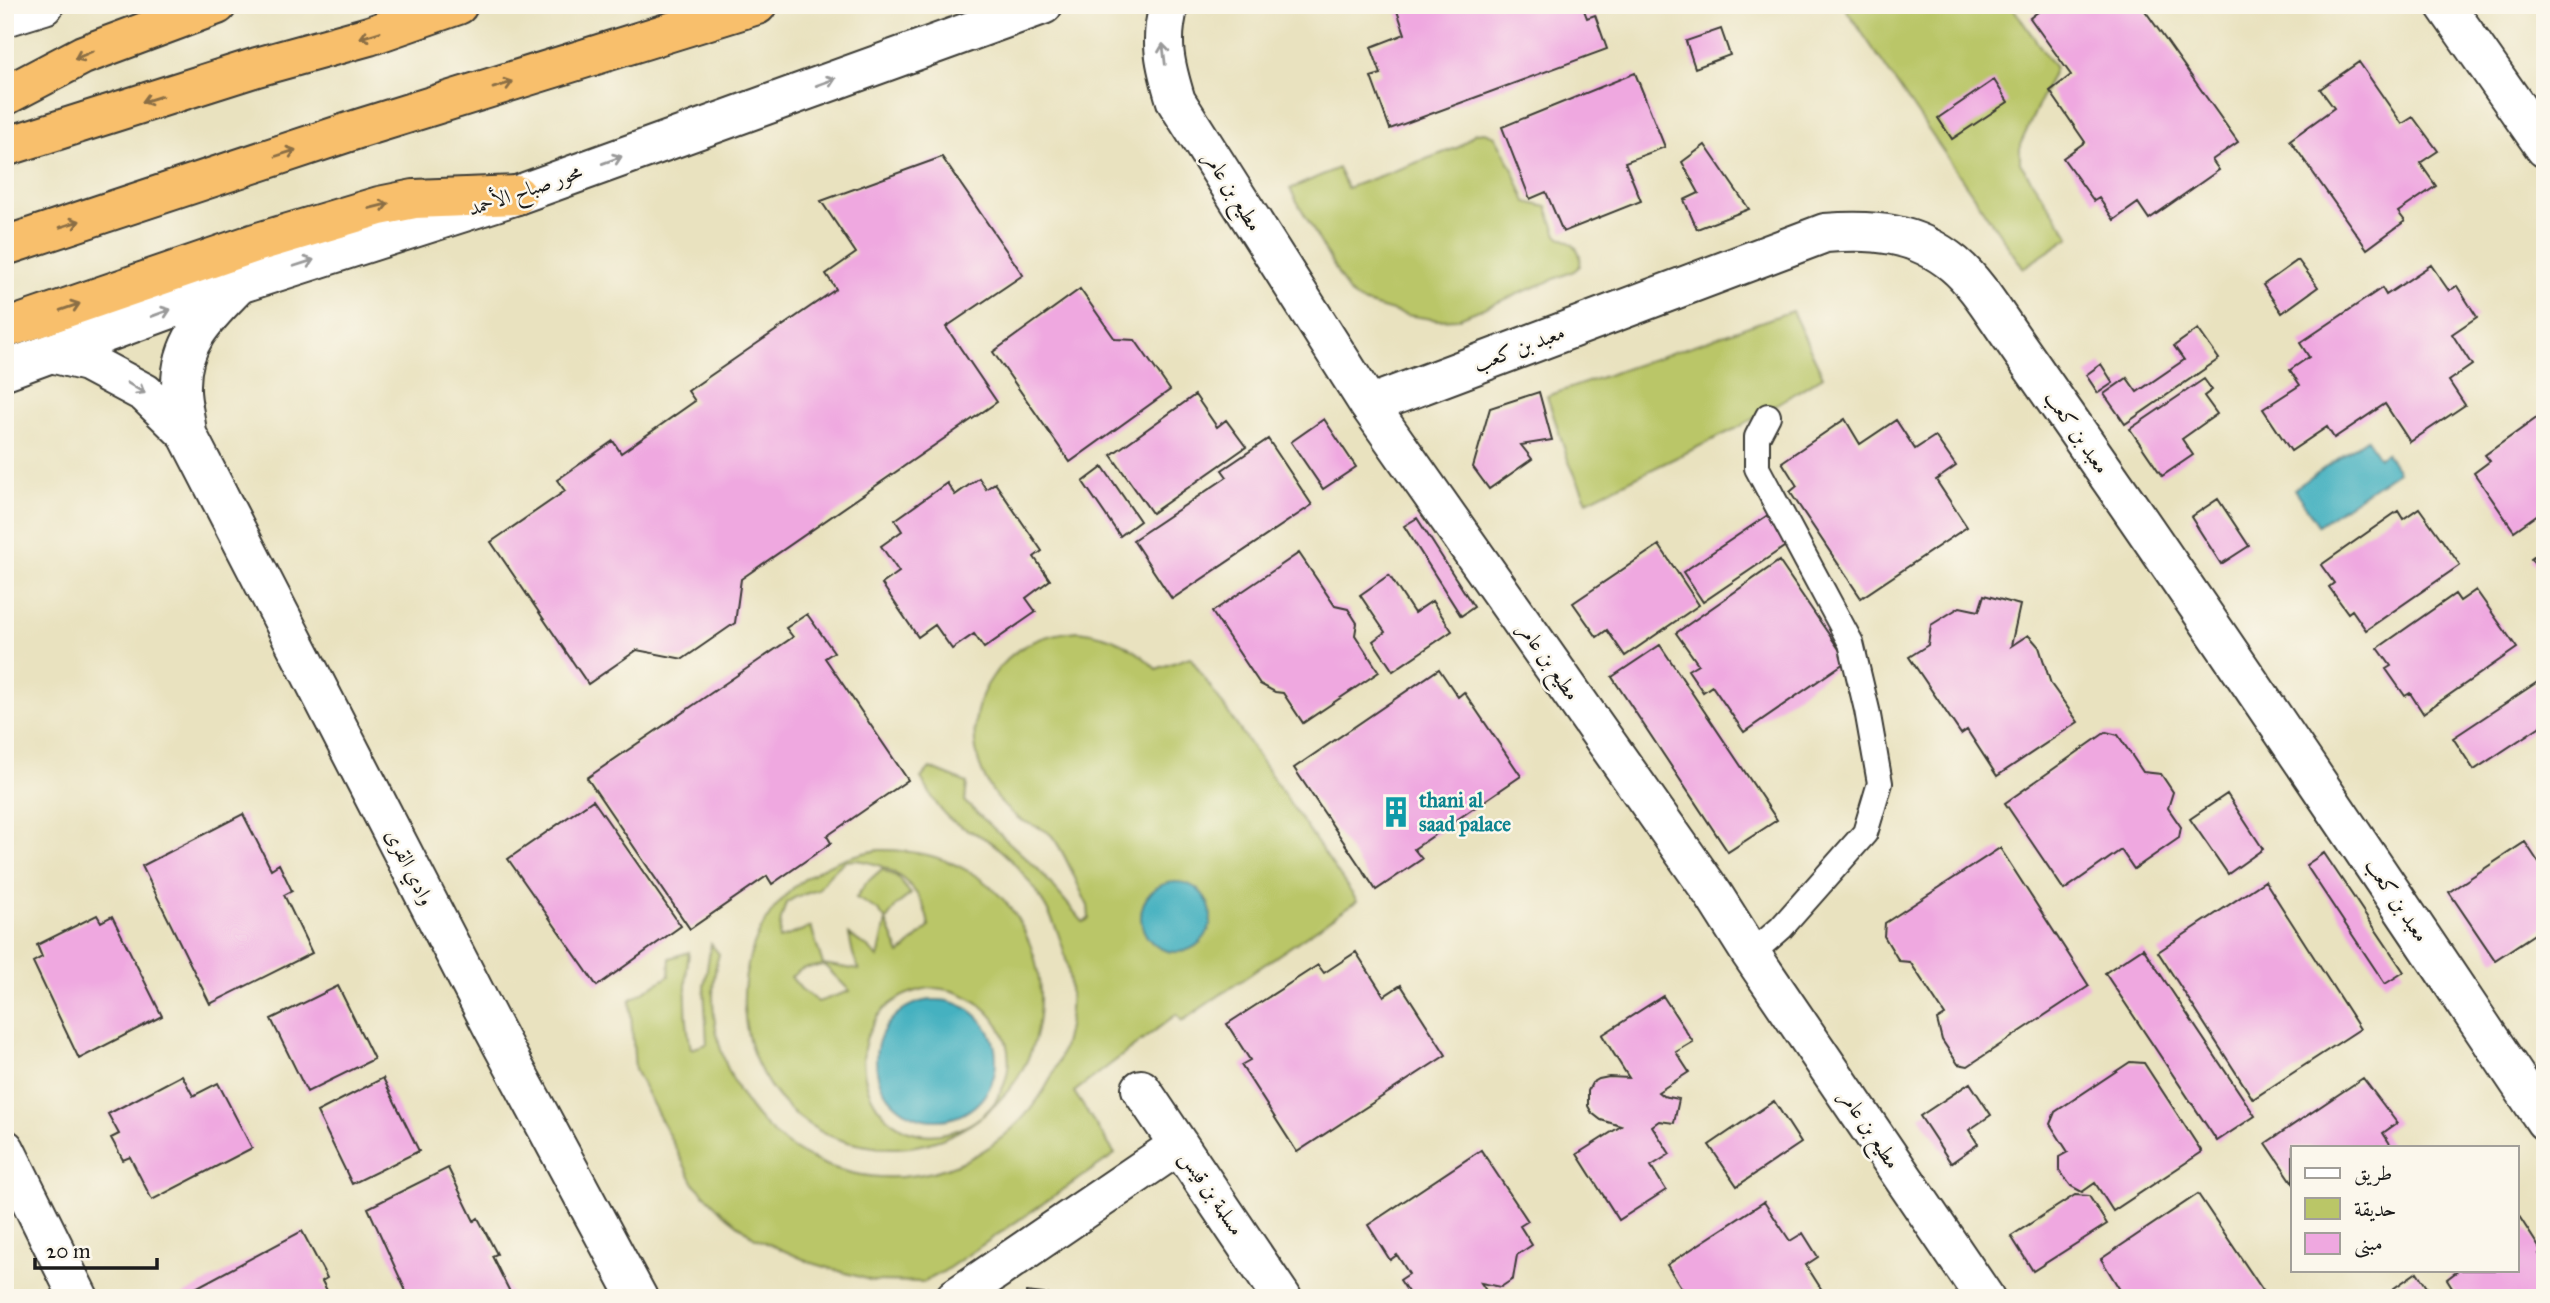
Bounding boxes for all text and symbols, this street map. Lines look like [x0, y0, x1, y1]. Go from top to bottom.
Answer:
one-way arrow [359, 29, 381, 42]
one-way arrow [1157, 43, 1170, 65]
one-way arrow [74, 49, 95, 62]
one-way arrow [815, 75, 837, 87]
one-way arrow [492, 77, 514, 90]
one-way arrow [141, 93, 163, 106]
one-way arrow [275, 145, 297, 158]
street label: مطيع بن عامر [1193, 146, 1268, 239]
one-way arrow [601, 152, 623, 165]
street label: محور صباح الأحمد [464, 156, 588, 227]
one-way arrow [367, 199, 390, 212]
one-way arrow [59, 217, 81, 230]
one-way arrow [293, 256, 315, 269]
one-way arrow [58, 300, 80, 312]
one-way arrow [150, 306, 172, 318]
street label: معبد بن كعب [1470, 319, 1569, 378]
one-way arrow [126, 381, 146, 395]
street label: معبد بن كعب [2038, 385, 2115, 479]
street label: مطيع بن عامر [1508, 617, 1586, 709]
place label: thani al saad palace [1418, 787, 1511, 837]
building icon: thani al saad palace [1379, 795, 1413, 829]
street label: وادي القرى [377, 824, 440, 911]
street label: معبد بن كعب [2359, 853, 2435, 947]
street label: مطيع بن عامر [1829, 1084, 1906, 1177]
street label: مسلمة بن قيس [1173, 1146, 1250, 1241]
legend [2291, 1146, 2518, 1272]
text: طريق [2354, 1160, 2392, 1186]
text: حديقة [2354, 1196, 2397, 1222]
scale bar [35, 1226, 158, 1270]
text: مبنى [2354, 1230, 2383, 1258]
text: 20 m [46, 1238, 91, 1264]

